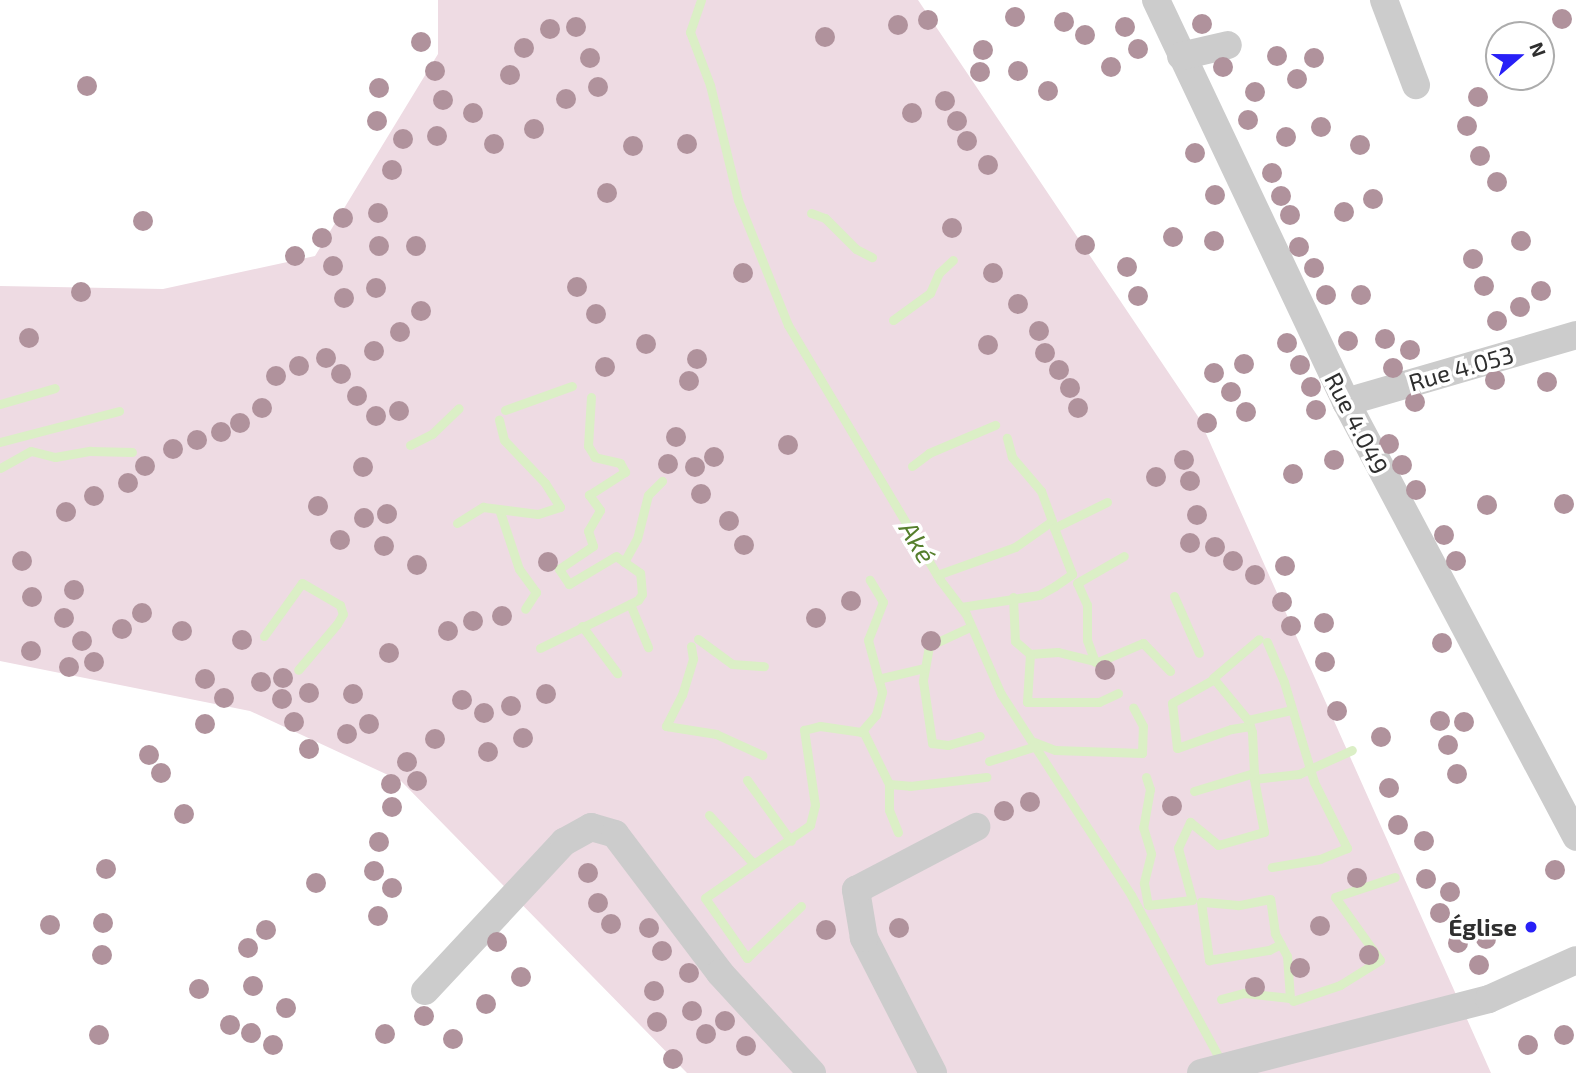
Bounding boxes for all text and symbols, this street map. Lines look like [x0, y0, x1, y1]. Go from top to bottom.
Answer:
north arrow [1485, 21, 1555, 91]
text: N [1525, 39, 1551, 60]
street label: Rue 4.053 [1405, 339, 1517, 397]
street label: Rue 4.049 [1319, 367, 1395, 479]
water label: Aké [893, 515, 943, 569]
place label: Église [1448, 913, 1517, 941]
marker: Église [1523, 919, 1539, 935]

